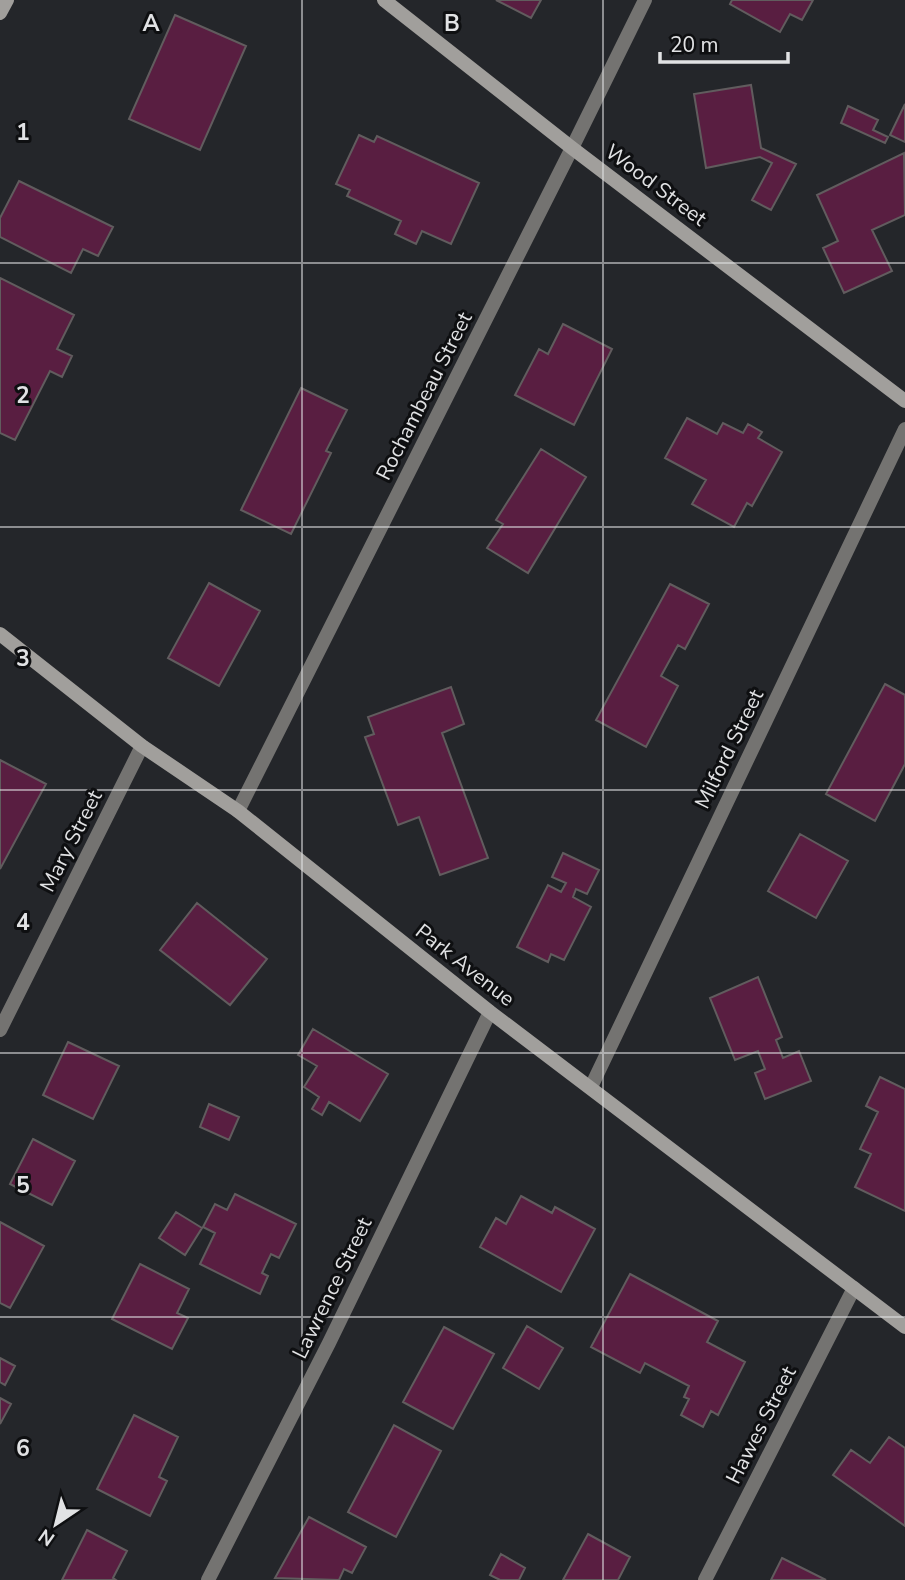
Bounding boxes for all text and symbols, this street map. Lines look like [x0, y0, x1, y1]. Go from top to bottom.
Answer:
text: A [142, 8, 160, 39]
text: B [444, 8, 460, 39]
scale bar [660, 21, 788, 65]
text: 20 m [670, 31, 719, 59]
text: 1 [16, 117, 30, 148]
street label: Wood Street [600, 138, 713, 233]
street label: Rochambeau Street [369, 307, 479, 485]
text: 2 [16, 380, 30, 411]
text: 3 [16, 643, 30, 674]
street label: Milford Street [688, 684, 770, 813]
street label: Mary Street [33, 785, 109, 897]
text: 4 [16, 907, 30, 938]
street label: Park Avenue [410, 917, 520, 1013]
text: 5 [16, 1170, 30, 1201]
street label: Lawrence Street [286, 1212, 379, 1363]
street label: Hawes Street [719, 1361, 803, 1489]
text: 6 [16, 1433, 30, 1464]
north arrow [21, 1489, 91, 1559]
text: N [34, 1522, 60, 1552]

